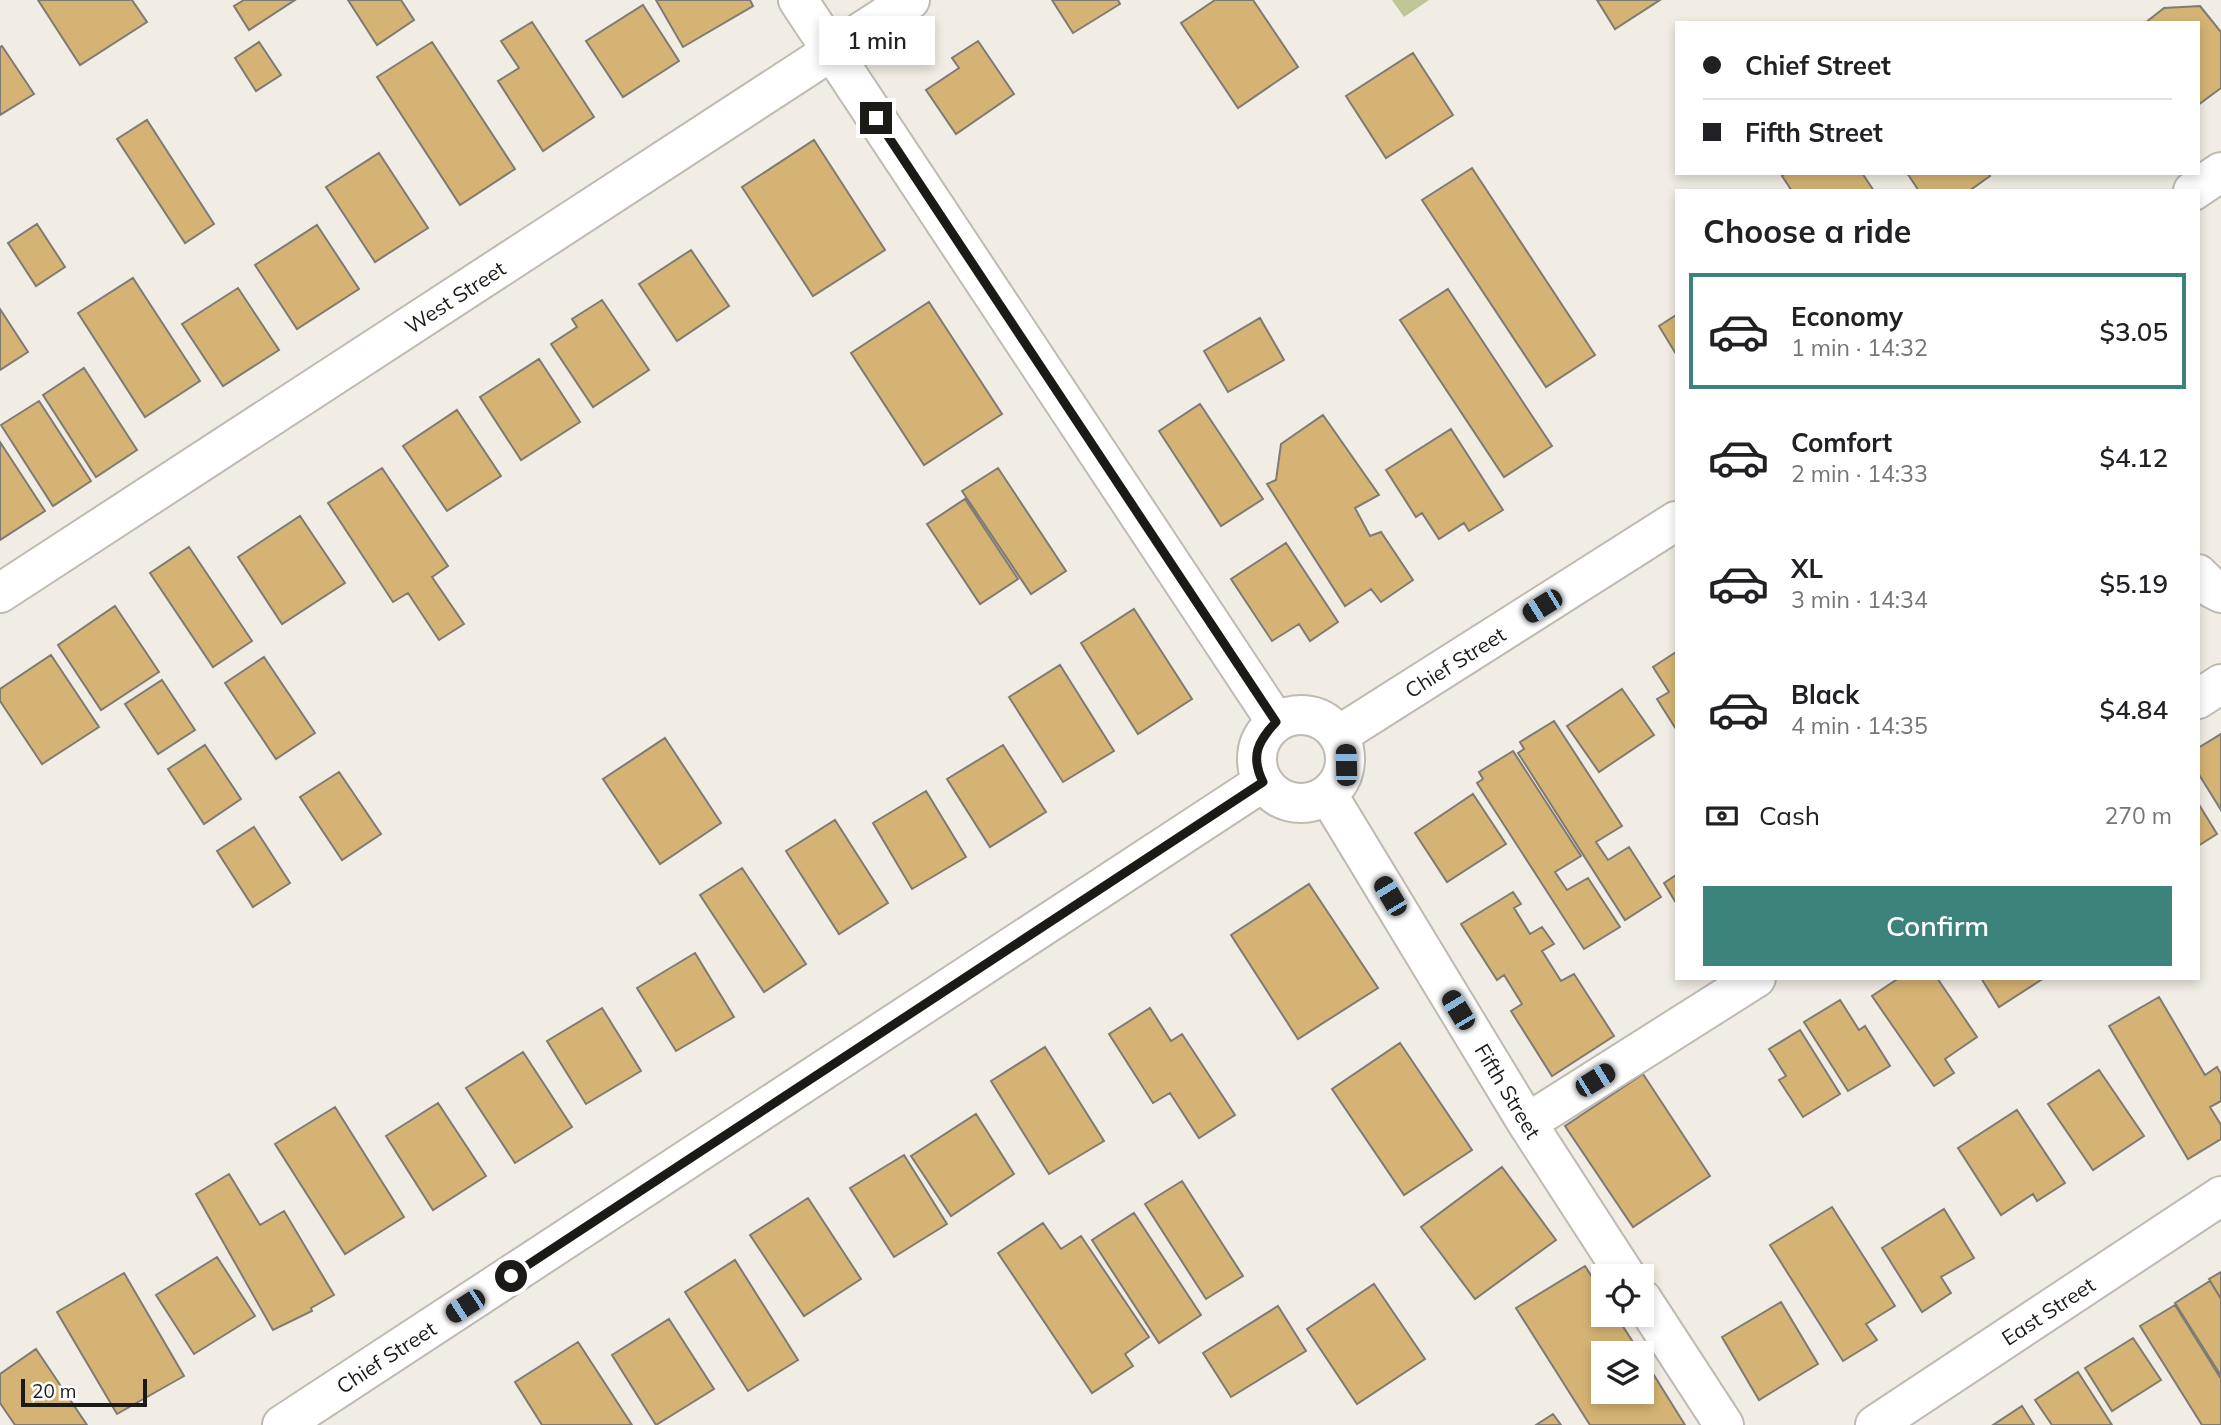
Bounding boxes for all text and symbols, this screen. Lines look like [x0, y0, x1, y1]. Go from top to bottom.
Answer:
callout: 1 min [818, 17, 934, 66]
text: 1 min [847, 26, 907, 55]
text: Chief Street [1745, 49, 1891, 82]
route end [860, 102, 892, 134]
text: Fifth Street [1745, 116, 1883, 149]
text: Choose a ride [1703, 211, 1911, 251]
street label: West Street [400, 255, 510, 339]
icon: car [1707, 300, 1770, 363]
text: Economy [1791, 300, 1903, 333]
text: $3.05 [2099, 315, 2168, 348]
text: 1 min · 14:32 [1791, 333, 1928, 362]
icon: car [1707, 426, 1770, 489]
text: Comfort [1791, 426, 1892, 459]
text: $4.12 [2099, 441, 2168, 474]
text: 2 min · 14:33 [1791, 459, 1928, 488]
icon: car [1707, 552, 1770, 615]
text: XL [1791, 552, 1823, 585]
text: $5.19 [2099, 567, 2168, 600]
text: 3 min · 14:34 [1791, 585, 1928, 614]
car [1519, 586, 1566, 626]
street label: Chief Street [1400, 621, 1510, 703]
icon: car [1707, 678, 1770, 741]
text: Black [1791, 678, 1859, 711]
text: $4.84 [2099, 693, 2168, 726]
text: 4 min · 14:35 [1791, 711, 1928, 740]
car [1336, 744, 1357, 786]
icon: cash [1703, 797, 1741, 835]
text: Cash [1759, 799, 1820, 832]
text: 270 m [2104, 801, 2172, 830]
car [1371, 873, 1410, 919]
button: Confirm [1703, 886, 2172, 966]
car [1439, 987, 1478, 1033]
street label: Fifth Street [1469, 1039, 1547, 1143]
car [1572, 1060, 1619, 1100]
route start [495, 1260, 527, 1292]
map controls [1591, 1264, 1654, 1404]
button: locate [1591, 1264, 1654, 1327]
street label: East Street [1996, 1271, 2100, 1351]
car [442, 1286, 489, 1326]
street label: Chief Street [331, 1315, 441, 1399]
button: layers [1591, 1341, 1654, 1404]
scale bar [21, 1376, 147, 1408]
text: 20 m [32, 1379, 76, 1403]

